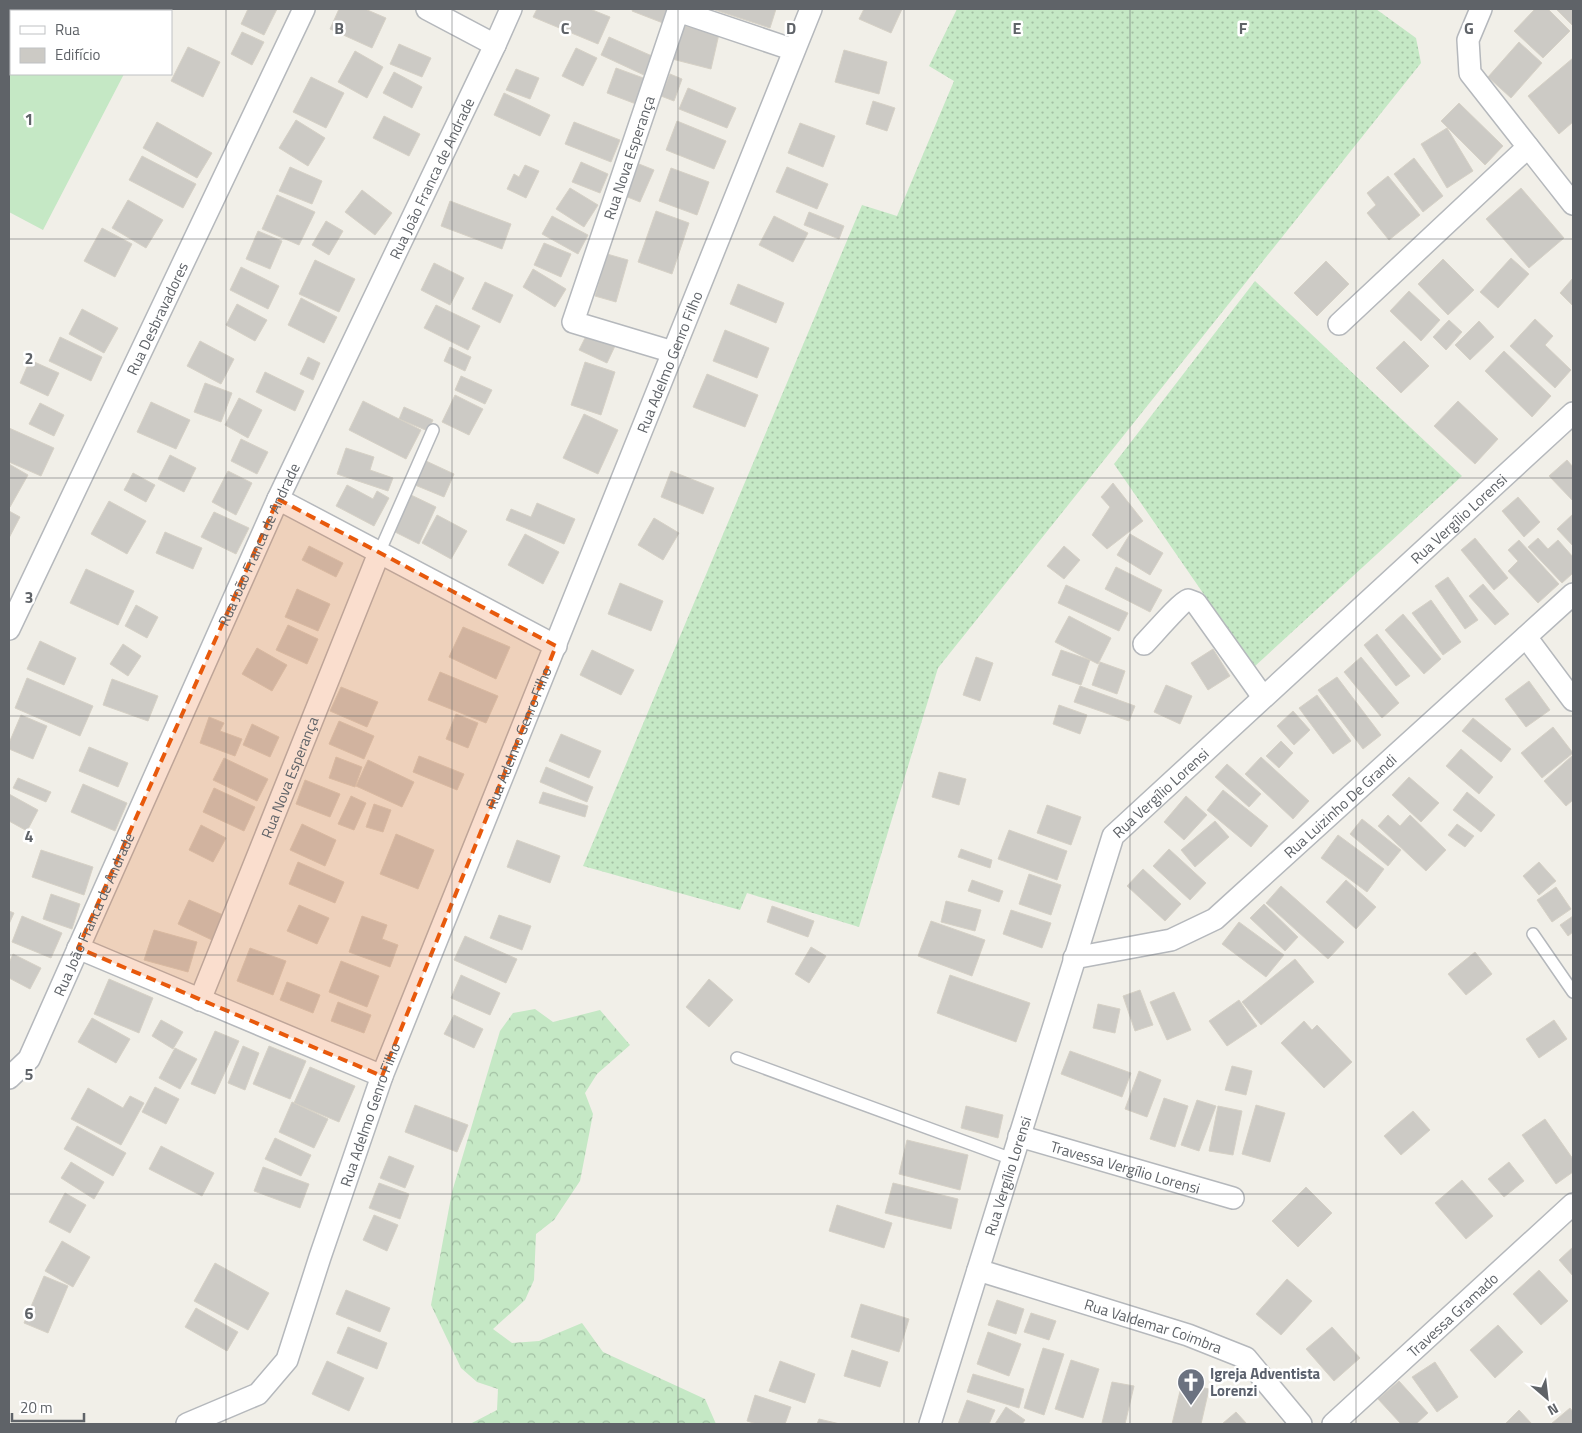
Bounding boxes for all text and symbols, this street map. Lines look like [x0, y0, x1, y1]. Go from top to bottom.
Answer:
legend [10, 10, 172, 75]
text: B [334, 16, 344, 40]
text: C [561, 16, 570, 40]
text: D [786, 16, 796, 40]
text: E [1013, 16, 1022, 40]
text: F [1239, 16, 1248, 40]
text: G [1464, 16, 1474, 40]
text: Rua [55, 18, 80, 41]
text: Edifício [55, 43, 100, 66]
street label: Rua Nova Esperança [597, 92, 660, 223]
street label: Rua João Franca de Andrade [383, 94, 480, 263]
text: 1 [25, 107, 33, 131]
street label: Rua Desbravadores [120, 258, 194, 379]
street label: Rua Adelmo Genro Filho [630, 287, 708, 436]
text: 2 [25, 346, 33, 370]
street label: Rua João Franca de Andrade [212, 459, 305, 630]
street label: Rua Vergílio Lorensi [1405, 468, 1512, 569]
text: 3 [25, 585, 33, 609]
street label: Rua Adelmo Genro Filho [479, 663, 557, 812]
street label: Rua Nova Esperança [254, 712, 324, 842]
street label: Rua Vergílio Lorensi [1107, 742, 1214, 843]
street label: Rua Luizinho De Grandi [1278, 748, 1402, 863]
text: 4 [25, 824, 34, 848]
street label: Rua João Franca de Andrade [47, 829, 140, 1000]
street label: Rua Adelmo Genro Filho [334, 1039, 406, 1189]
text: 5 [25, 1062, 34, 1086]
street label: Rua Vergílio Lorensi [978, 1113, 1037, 1238]
street label: Travessa Vergílio Lorensi [1048, 1134, 1203, 1199]
street label: Travessa Gramado [1402, 1267, 1503, 1362]
street label: Rua Valdemar Coimbra [1082, 1292, 1226, 1359]
text: 6 [25, 1301, 34, 1325]
place label: Igreja Adventista Lorenzi [1210, 1362, 1321, 1402]
church icon: Igreja Adventista Lorenzi [1176, 1367, 1206, 1406]
north arrow [1522, 1373, 1572, 1423]
scale bar [12, 1390, 85, 1422]
text: 20 m [20, 1396, 53, 1419]
text: N [1544, 1398, 1563, 1421]

